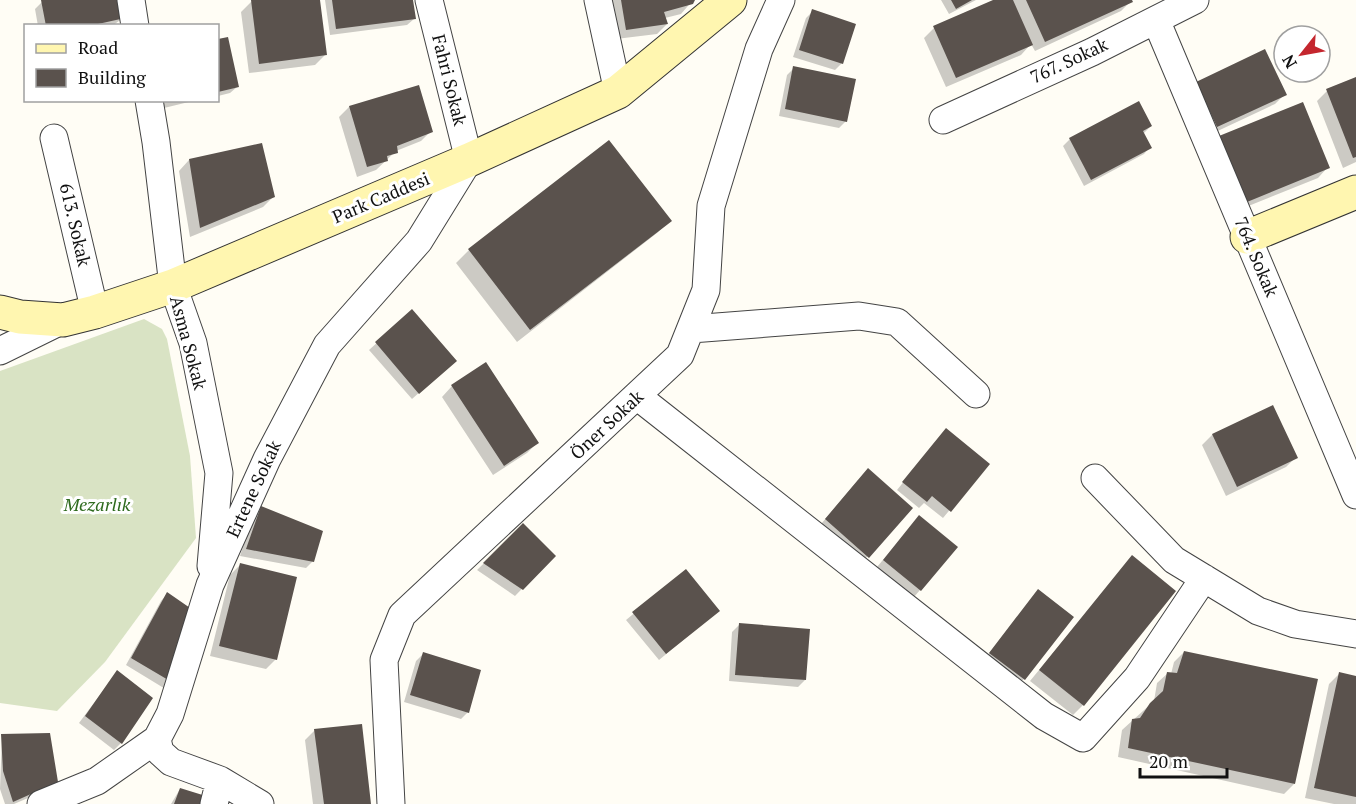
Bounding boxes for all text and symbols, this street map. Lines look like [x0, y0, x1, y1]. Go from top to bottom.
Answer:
legend [24, 24, 219, 102]
north arrow [1272, 24, 1332, 84]
street label: 767. Sokak [1026, 31, 1112, 88]
street label: Fahri Sokak [427, 32, 473, 129]
text: Road [78, 35, 118, 59]
text: N [1277, 51, 1302, 73]
text: Building [78, 65, 146, 89]
street label: Park Caddesi [328, 166, 433, 228]
street label: 613. Sokak [55, 181, 97, 269]
street label: 764. Sokak [1229, 213, 1285, 301]
street label: Asma Sokak [165, 293, 213, 393]
street label: Öner Sokak [565, 384, 649, 464]
street label: Ertene Sokak [220, 436, 286, 541]
park label: Mezarlık [63, 492, 131, 516]
scale bar [1140, 741, 1227, 779]
text: 20 m [1149, 749, 1189, 773]

